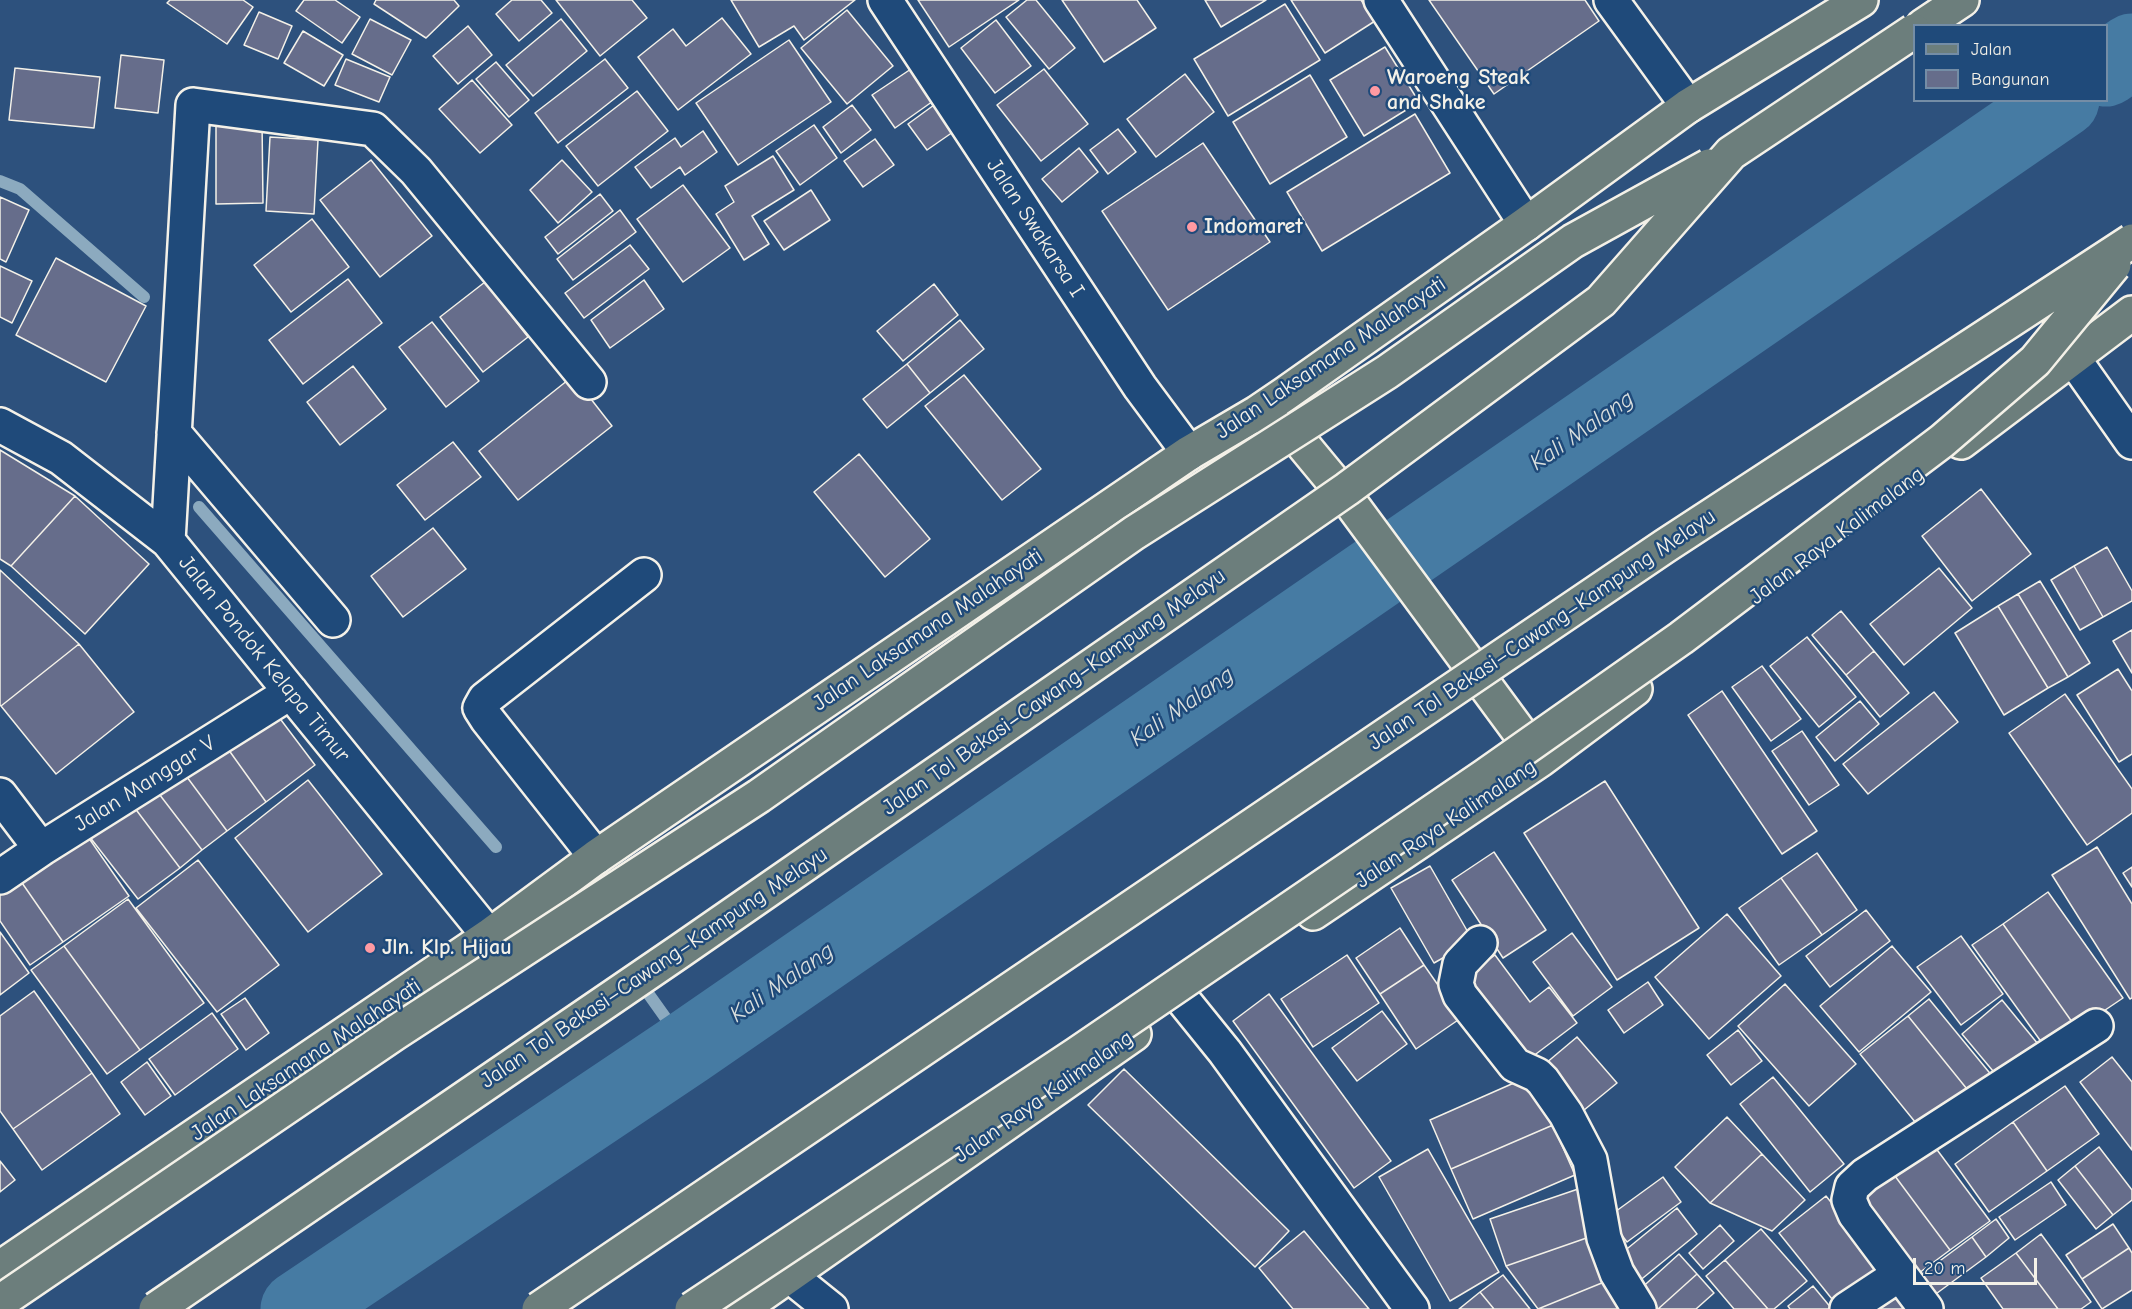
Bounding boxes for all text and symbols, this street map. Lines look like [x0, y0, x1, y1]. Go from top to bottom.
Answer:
legend [1913, 24, 2108, 102]
text: Jalan [1971, 39, 2012, 60]
place label: Waroeng Steak and Shake [1387, 65, 1530, 116]
text: Bangunan [1971, 69, 2049, 90]
marker: Waroeng Steak and Shake [1368, 84, 1382, 98]
street label: Jalan Swakarsa I [980, 154, 1090, 302]
place label: Indomaret [1204, 214, 1303, 240]
marker: Indomaret [1185, 220, 1199, 234]
street label: Jalan Laksamana Malahayati [1211, 271, 1451, 445]
water label: Kali Malang [1524, 385, 1640, 477]
street label: Jalan Raya Kalimalang [1744, 462, 1930, 610]
street label: Jalan Tol Bekasi–Cawang–Kampung Melayu [1364, 504, 1720, 756]
street label: Jalan Laksamana Malahayati [808, 543, 1048, 717]
street label: Jalan Pondok Kelapa Timur [173, 550, 355, 768]
street label: Jalan Tol Bekasi–Cawang–Kampung Melayu [877, 563, 1231, 821]
water label: Kali Malang [1124, 661, 1240, 753]
street label: Jalan Manggar V [69, 730, 221, 838]
street label: Jalan Raya Kalimalang [1351, 754, 1541, 894]
street label: Jalan Tol Bekasi–Cawang–Kampung Melayu [476, 842, 832, 1094]
place label: Jln. Klp. Hijau [382, 935, 512, 961]
water label: Kali Malang [724, 937, 840, 1029]
marker: Jln. Klp. Hijau [363, 941, 377, 955]
street label: Jalan Laksamana Malahayati [186, 973, 426, 1147]
street label: Jalan Raya Kalimalang [949, 1025, 1139, 1169]
scale bar [1916, 1246, 2040, 1284]
text: 20 m [1924, 1258, 1965, 1279]

